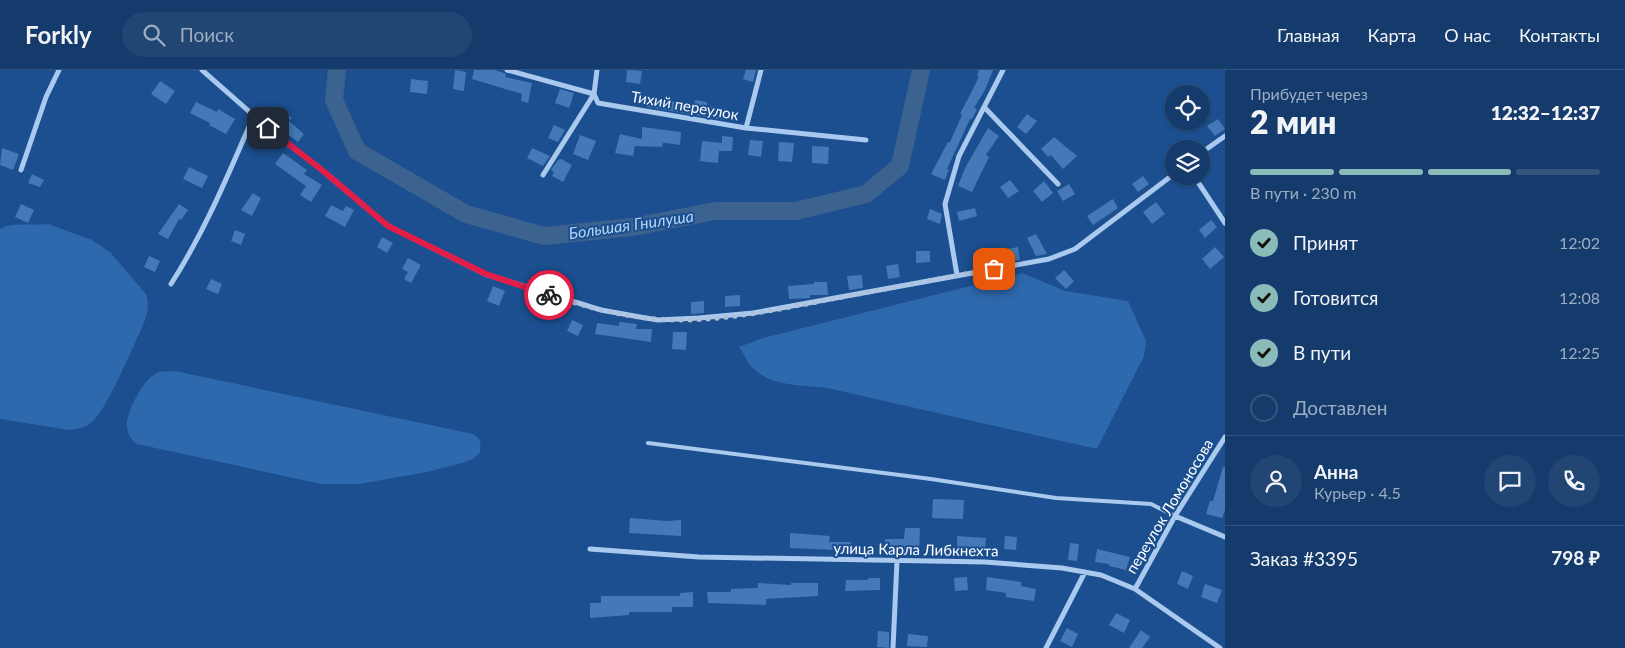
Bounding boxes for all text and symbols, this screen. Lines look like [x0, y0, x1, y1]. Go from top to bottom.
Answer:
search box [122, 12, 472, 57]
text: Forkly [25, 20, 92, 49]
icon: search [140, 21, 168, 49]
text: Поиск [180, 23, 234, 46]
text: Главная [1277, 24, 1340, 46]
text: Карта [1368, 24, 1416, 46]
text: О нас [1444, 24, 1491, 46]
text: Контакты [1519, 24, 1600, 46]
text: Прибудет через [1250, 84, 1368, 103]
map controls [1165, 85, 1210, 185]
button: locate [1165, 85, 1210, 130]
street label: Тихий переулок [630, 87, 740, 123]
text: 12:32–12:37 [1491, 101, 1600, 124]
text: 2 мин [1250, 102, 1336, 141]
pin [247, 107, 289, 149]
icon: home [254, 114, 282, 142]
button: layers [1165, 140, 1210, 185]
text: В пути · 230 m [1250, 183, 1356, 202]
water label: Большая Гнилуша [567, 206, 695, 242]
icon: check [1250, 229, 1278, 257]
text: Принят [1293, 231, 1358, 254]
text: 12:02 [1559, 233, 1600, 252]
pin [973, 248, 1015, 290]
icon: bag [980, 255, 1008, 283]
courier [524, 270, 574, 320]
icon: bike [535, 281, 563, 309]
icon: check [1250, 284, 1278, 312]
text: Готовится [1293, 286, 1378, 309]
text: 12:08 [1559, 288, 1600, 307]
icon: check [1250, 339, 1278, 367]
text: В пути [1293, 341, 1351, 364]
text: 12:25 [1559, 343, 1600, 362]
text: Доставлен [1293, 396, 1387, 419]
street label: переулок Ломоносова [1122, 435, 1216, 577]
button: person [1250, 455, 1302, 507]
button: chat [1484, 455, 1536, 507]
button: phone [1548, 455, 1600, 507]
text: Анна [1314, 460, 1358, 483]
text: Курьер · 4.5 [1314, 483, 1401, 502]
street label: улица Карла Либкнехта [833, 539, 999, 559]
text: 798 ₽ [1551, 546, 1600, 569]
text: Заказ #3395 [1250, 547, 1358, 570]

